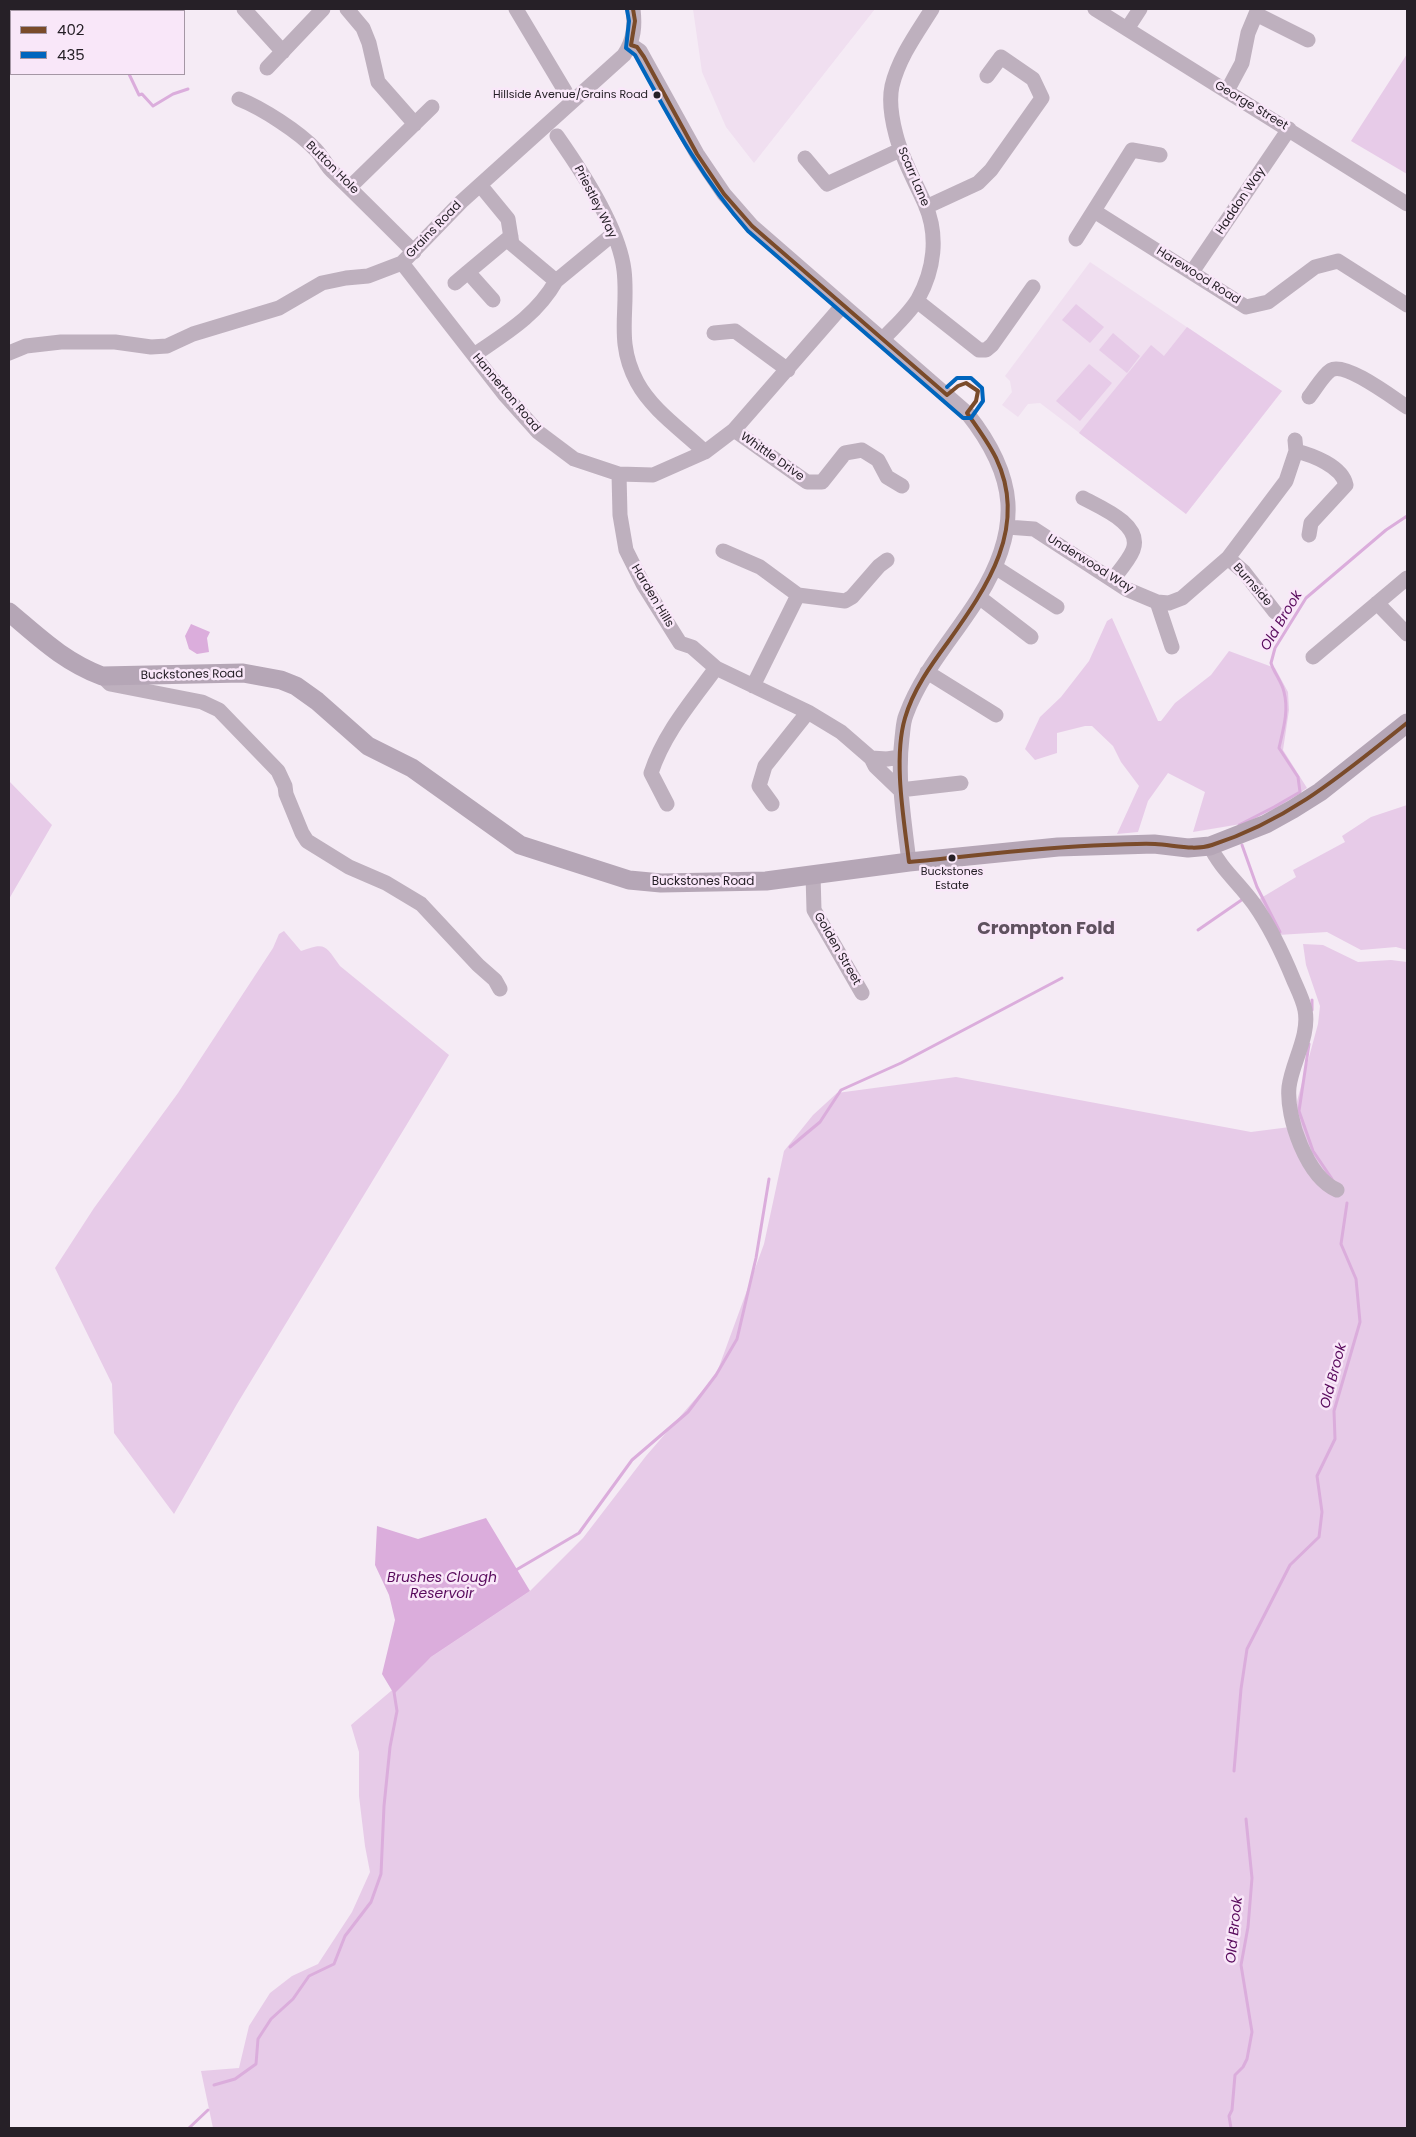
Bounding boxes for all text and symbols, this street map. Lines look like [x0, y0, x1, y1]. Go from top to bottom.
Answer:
legend [10, 10, 185, 75]
text: 402 [57, 19, 84, 40]
text: 435 [57, 44, 85, 65]
street label: George Street [1212, 78, 1290, 134]
place label: Hillside Avenue/Grains Road [493, 88, 648, 102]
marker: Hillside Avenue/Grains Road [652, 90, 662, 100]
street label: Button Hole [303, 139, 361, 197]
street label: Scarr Lane [894, 145, 932, 209]
street label: Priestley Way [571, 163, 619, 241]
street label: Haddon Way [1213, 165, 1269, 237]
street label: Grains Road [403, 199, 465, 261]
street label: Harewood Road [1153, 244, 1243, 308]
street label: Hannerton Road [469, 351, 543, 435]
street label: Whittle Drive [737, 430, 807, 484]
street label: Underwood Way [1044, 532, 1136, 596]
street label: Burnside [1230, 561, 1274, 609]
street label: Harden Hills [628, 562, 676, 630]
water label: Old Brook [1258, 588, 1306, 654]
street label: Buckstones Road [141, 667, 243, 683]
marker: Buckstones Estate [947, 853, 957, 863]
place label: Buckstones Estate [921, 865, 983, 891]
street label: Buckstones Road [652, 875, 754, 889]
street label: Golden Street [810, 910, 864, 988]
district label: Crompton Fold [977, 918, 1115, 940]
water label: Old Brook [1317, 1341, 1351, 1411]
water label: Brushes Clough Reservoir [387, 1570, 497, 1602]
water label: Old Brook [1223, 1896, 1247, 1964]

